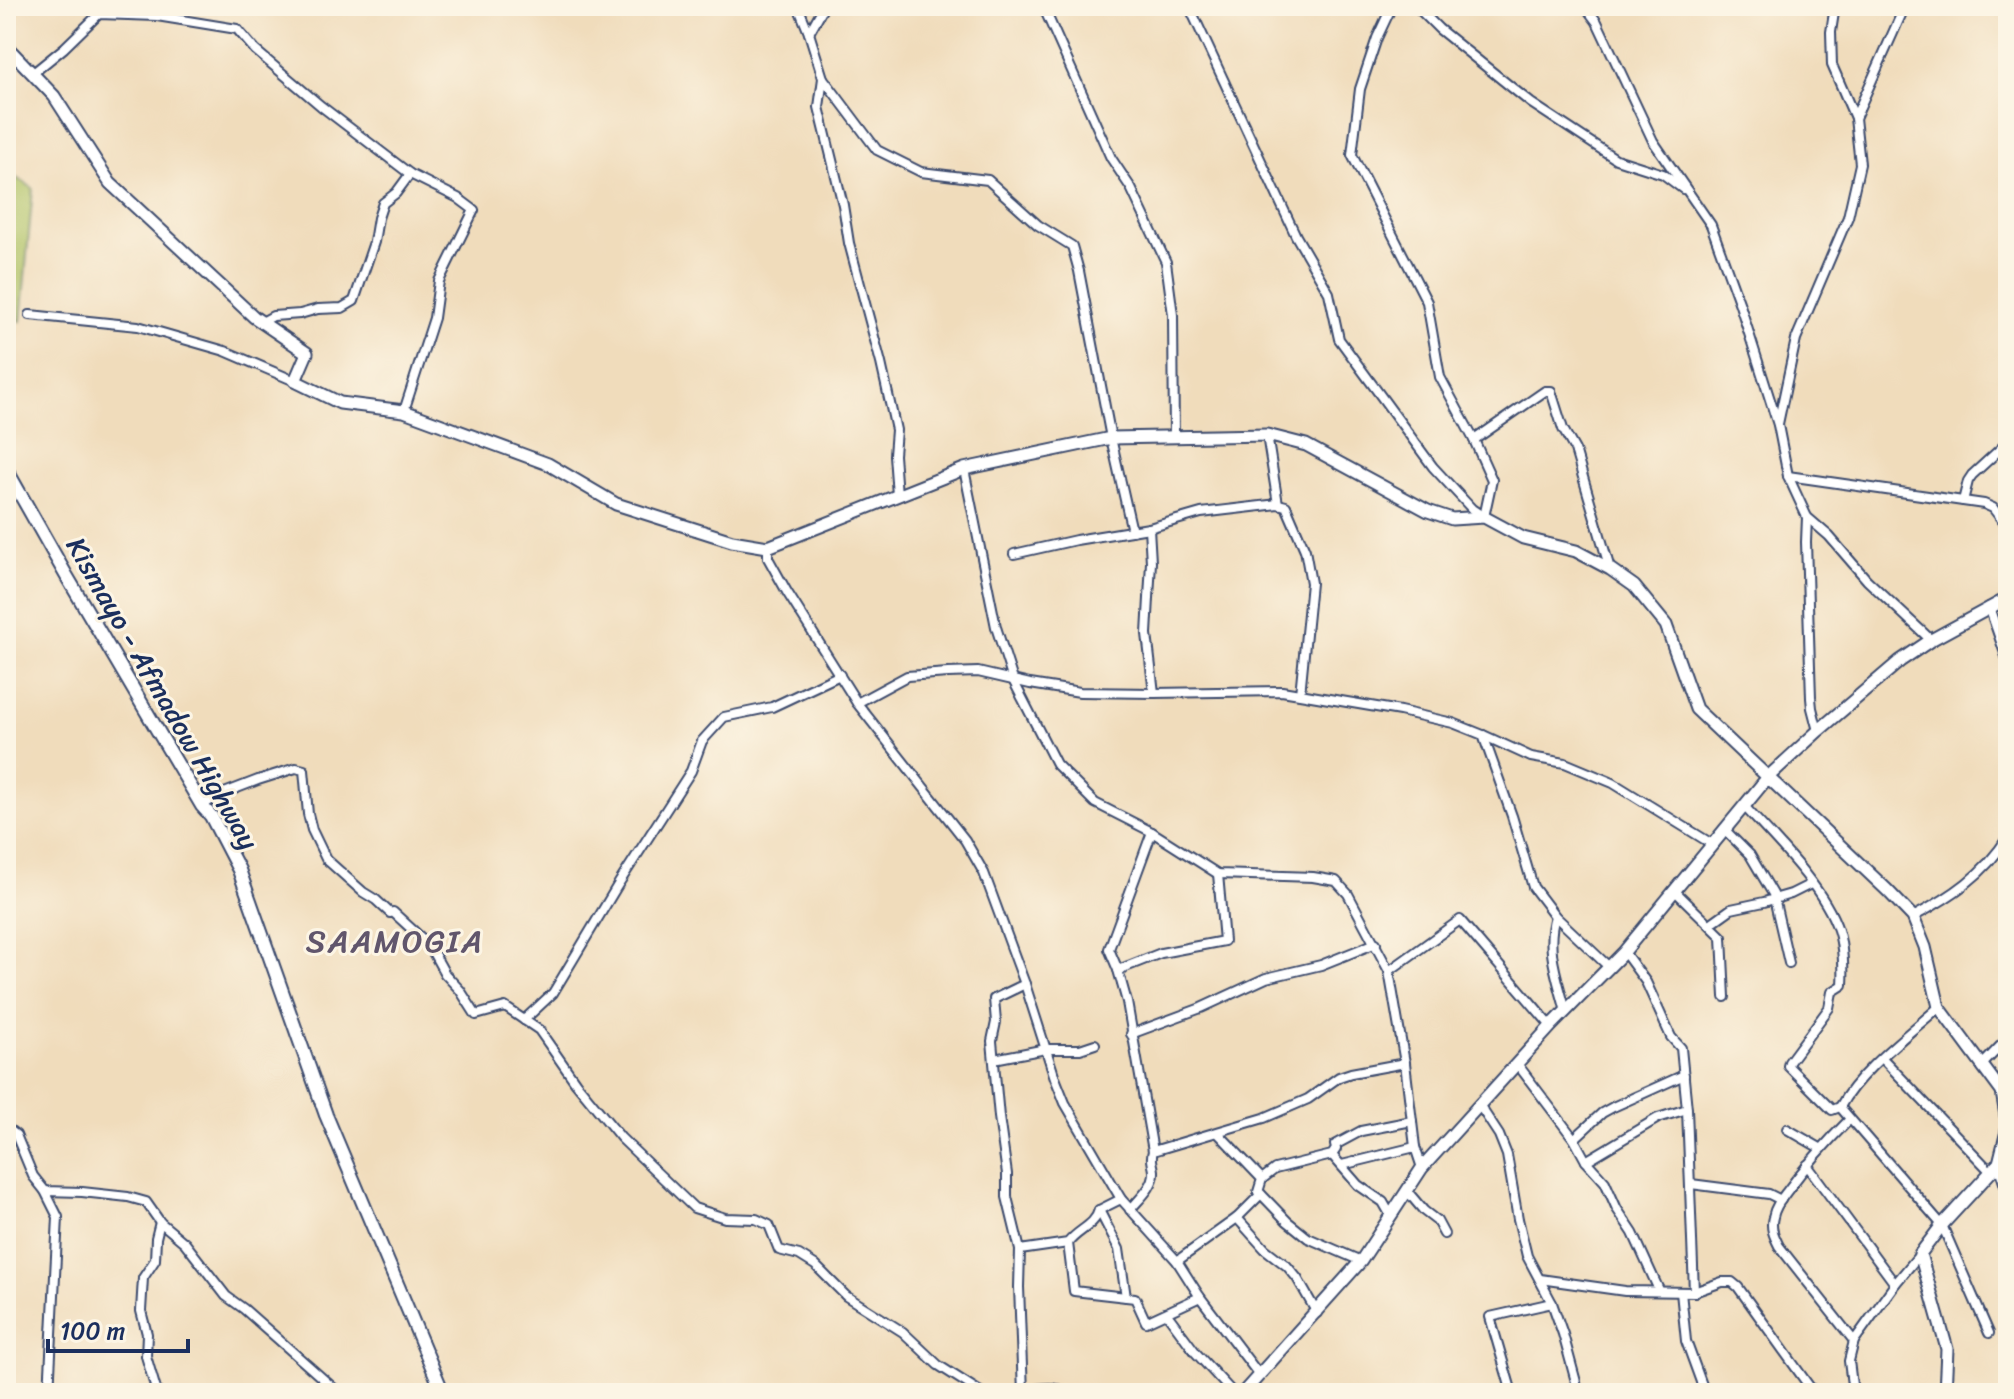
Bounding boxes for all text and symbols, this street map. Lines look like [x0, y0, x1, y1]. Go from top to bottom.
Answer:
street label: Kismayo - Afmadow Highway [53, 527, 273, 860]
district label: SAAMOGIA [306, 913, 484, 970]
scale bar [48, 1303, 188, 1353]
text: 100 m [60, 1310, 125, 1352]

